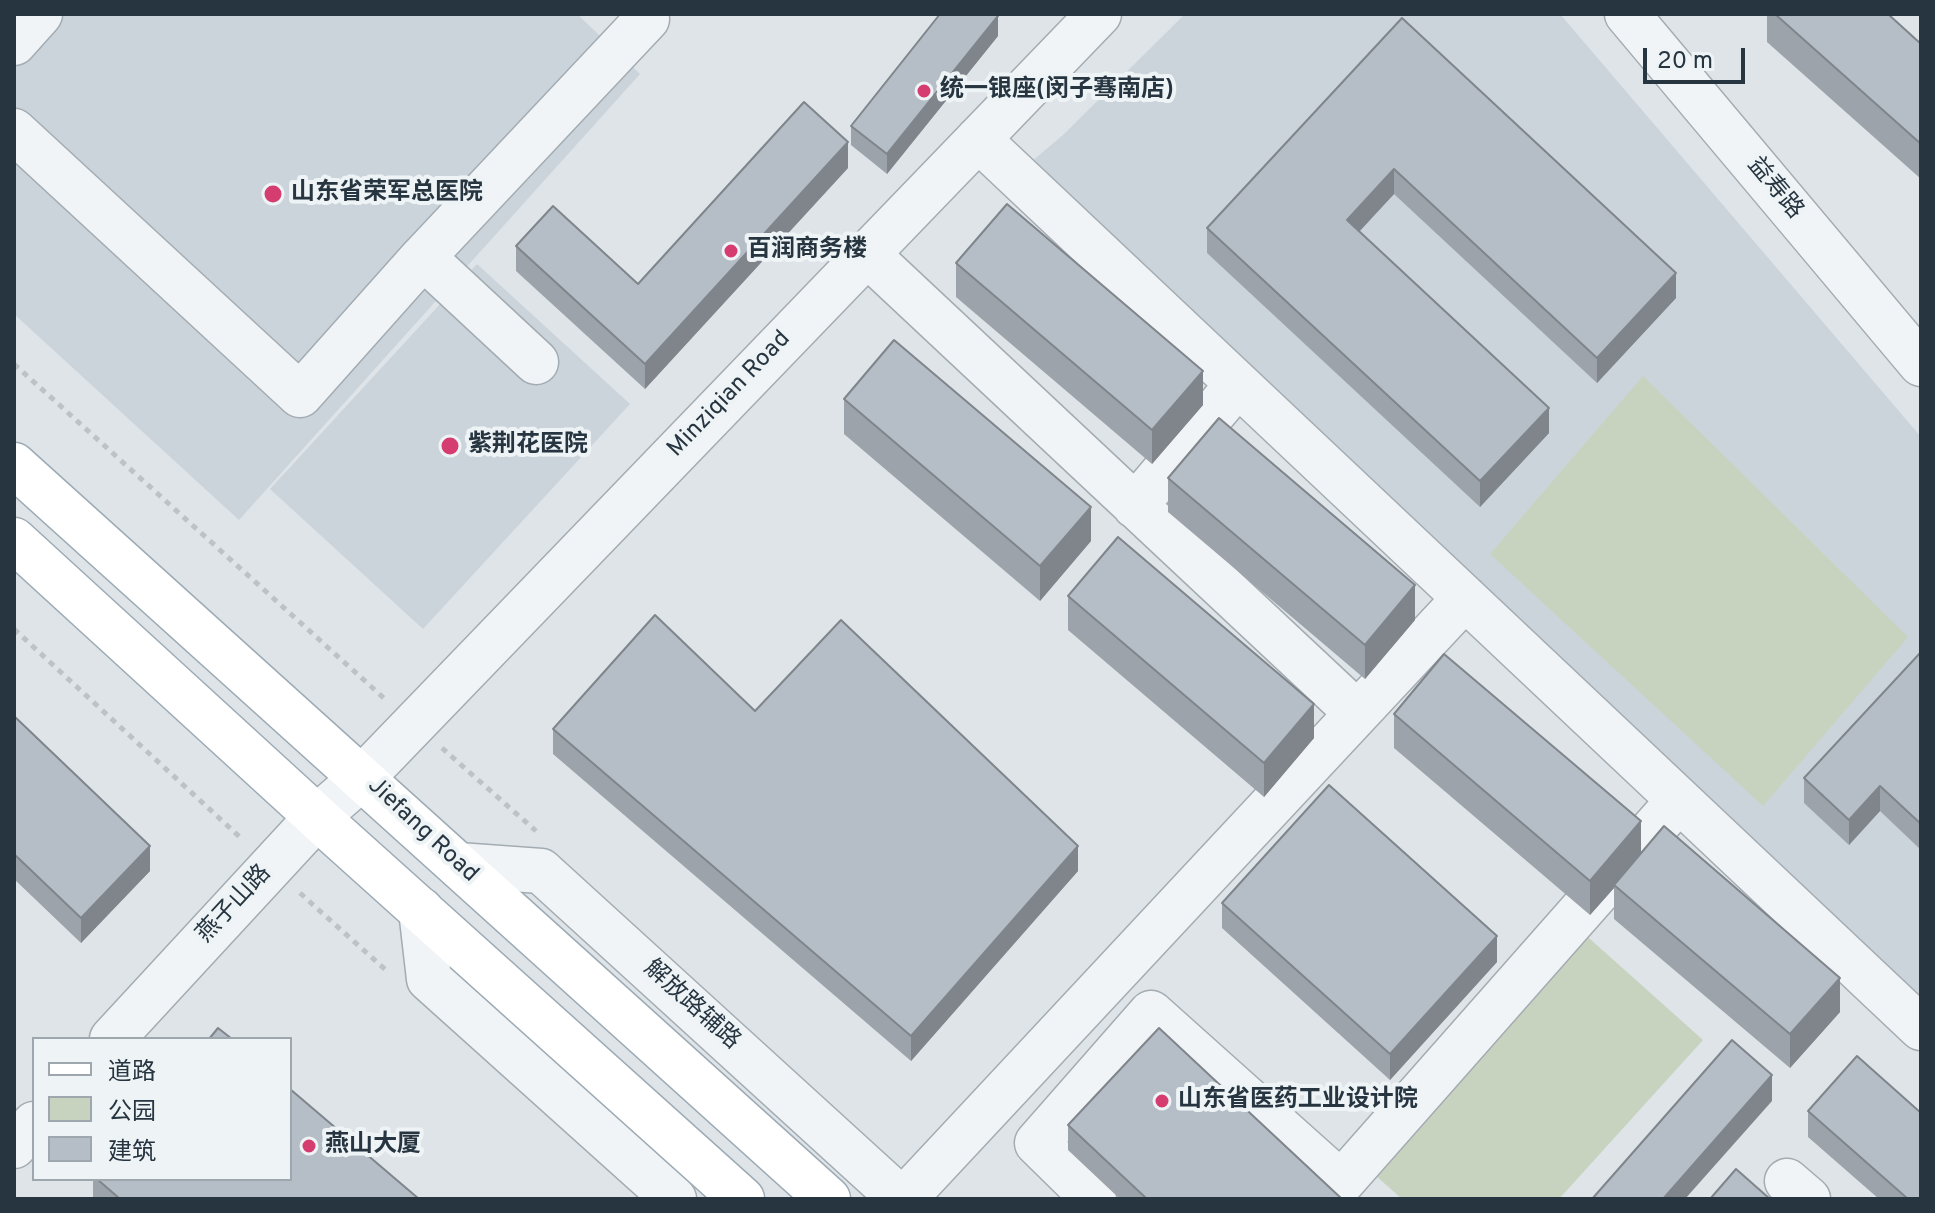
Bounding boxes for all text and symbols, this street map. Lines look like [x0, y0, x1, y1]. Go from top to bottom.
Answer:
scale bar [1647, 32, 1749, 82]
text: 20 m [1657, 47, 1713, 77]
place label: 统一银座(闵子骞南店) [940, 77, 1174, 105]
marker: 统一银座(闵子骞南店) [915, 82, 933, 100]
street label: 益寿路 [1740, 152, 1808, 226]
place label: 山东省荣军总医院 [291, 180, 483, 208]
marker: 山东省荣军总医院 [262, 183, 284, 205]
place label: 百润商务楼 [747, 237, 867, 265]
marker: 百润商务楼 [722, 242, 740, 260]
street label: Minziqian Road [663, 326, 797, 464]
place label: 紫荆花医院 [468, 432, 588, 460]
marker: 紫荆花医院 [439, 435, 461, 457]
street label: Jiefang Road [361, 772, 483, 890]
street label: 燕子山路 [192, 860, 278, 950]
street label: 解放路辅路 [637, 955, 745, 1057]
legend [32, 1037, 292, 1181]
text: 道路 [108, 1058, 156, 1088]
place label: 山东省医药工业设计院 [1178, 1087, 1418, 1115]
marker: 山东省医药工业设计院 [1153, 1092, 1171, 1110]
text: 公园 [108, 1098, 156, 1128]
place label: 燕山大厦 [325, 1132, 421, 1160]
marker: 燕山大厦 [300, 1137, 318, 1155]
text: 建筑 [108, 1138, 156, 1168]

